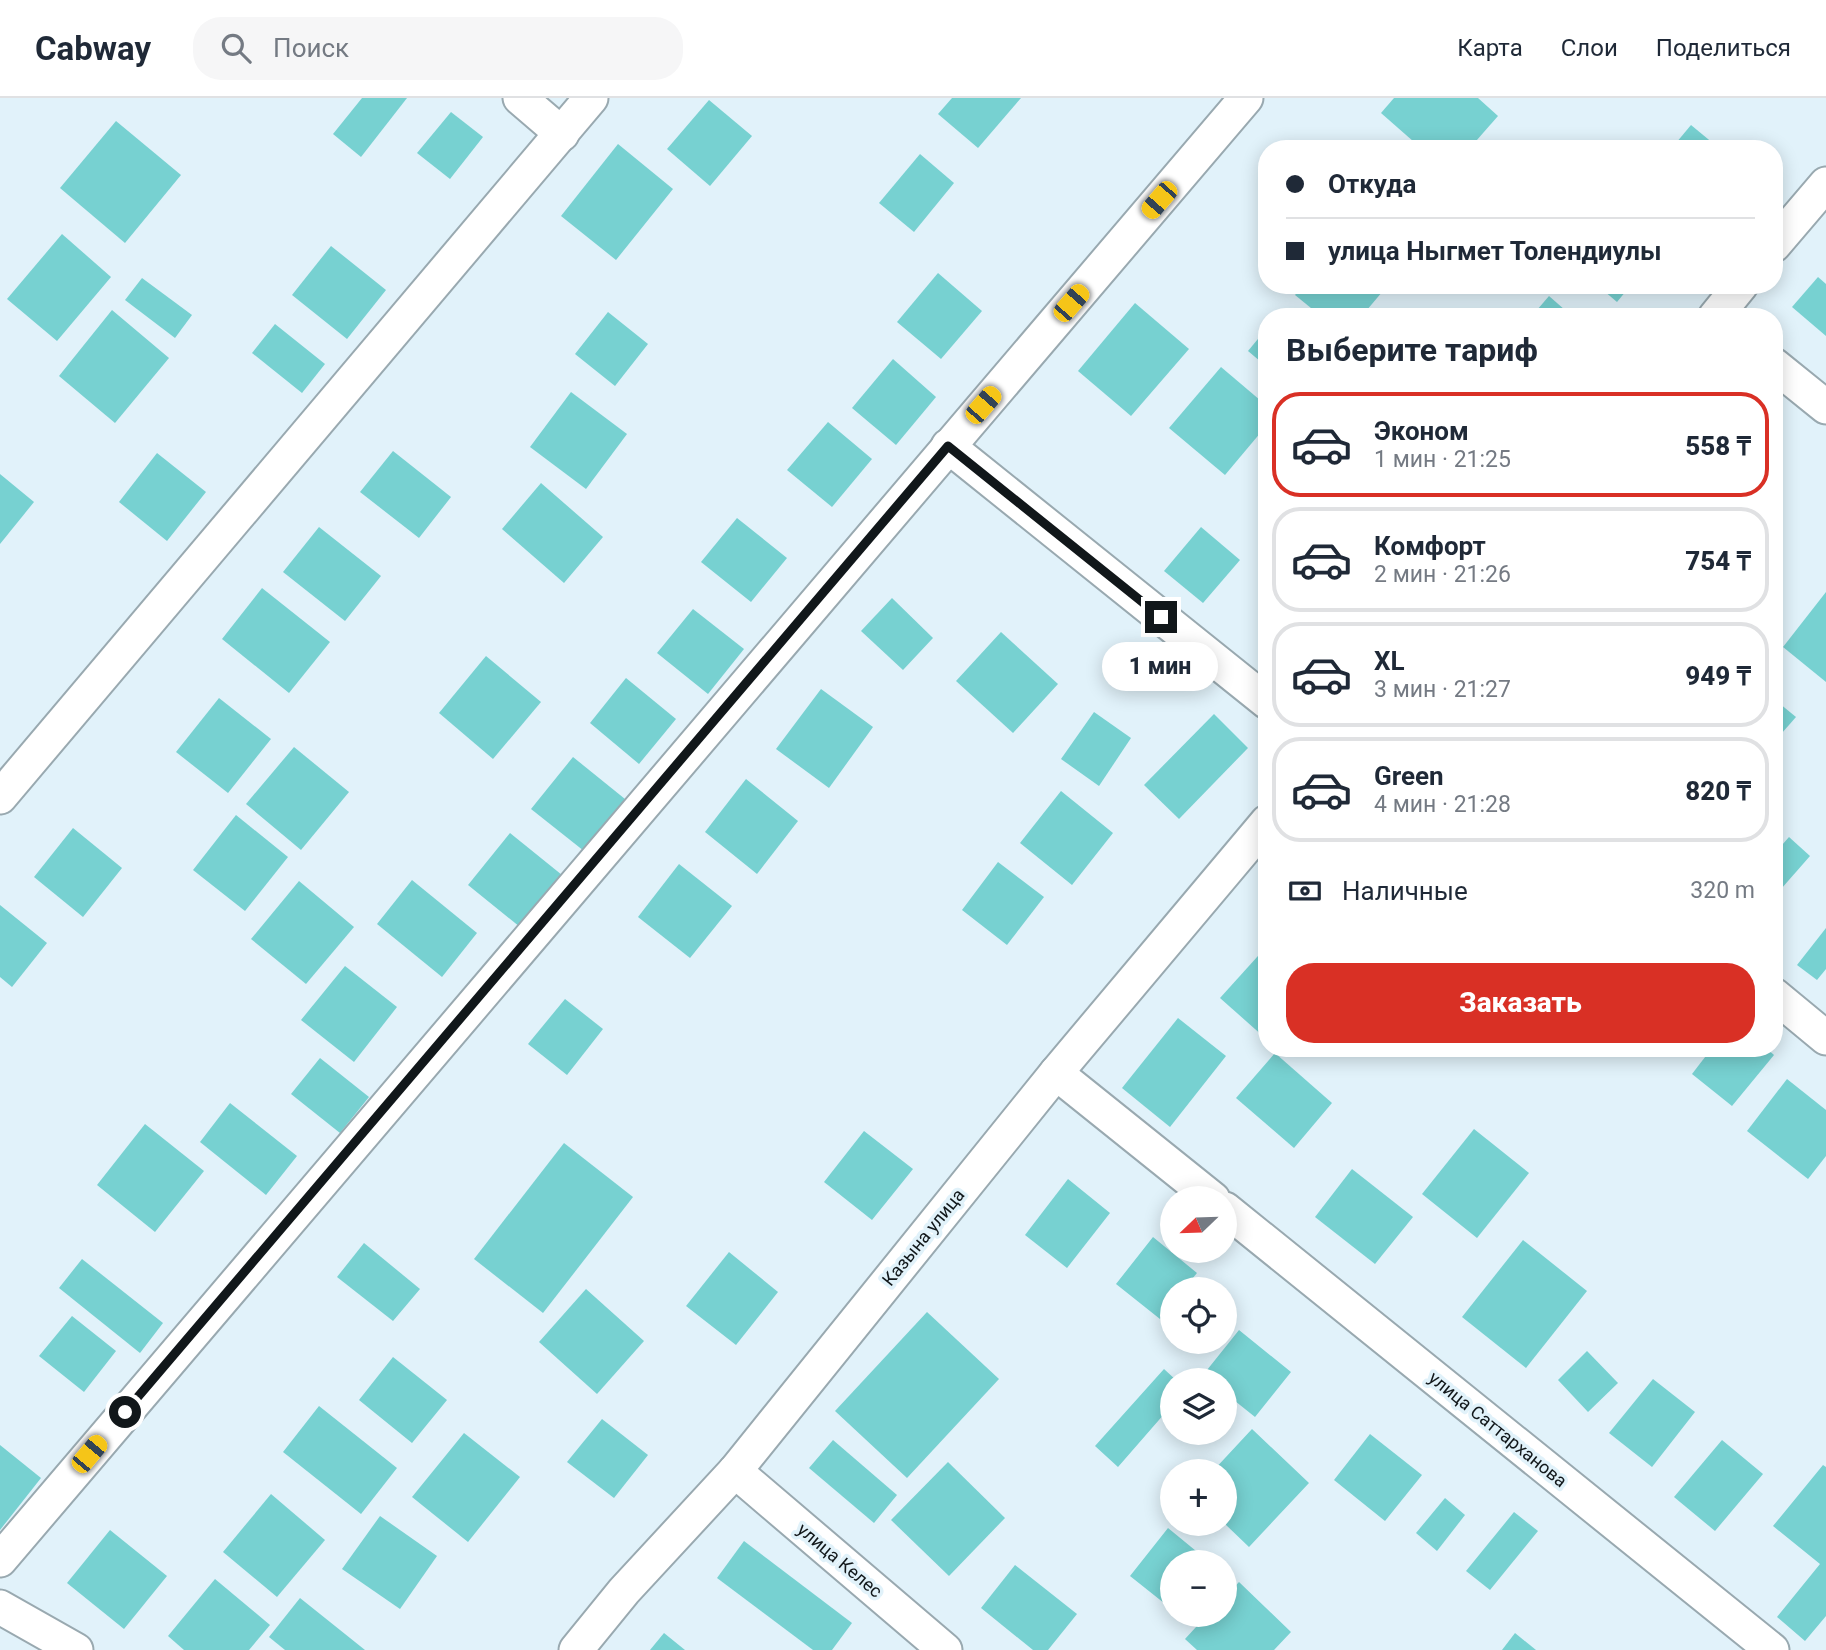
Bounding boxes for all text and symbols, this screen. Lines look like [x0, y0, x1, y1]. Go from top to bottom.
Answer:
search box [193, 17, 683, 80]
text: Cabway [35, 29, 151, 68]
icon: search [217, 29, 255, 67]
text: Поиск [273, 33, 349, 63]
text: Карта [1457, 34, 1523, 62]
text: Слои [1561, 34, 1618, 62]
text: Поделиться [1656, 34, 1791, 62]
text: Откуда [1328, 169, 1417, 199]
car [1138, 177, 1181, 223]
text: улица Ныгмет Толендиулы [1328, 236, 1661, 266]
car [1050, 280, 1093, 326]
text: Выберите тариф [1286, 331, 1538, 369]
car [962, 382, 1005, 428]
icon: car [1290, 413, 1353, 476]
text: Эконом [1374, 416, 1469, 446]
text: 558 ₸ [1685, 431, 1751, 461]
text: 1 мин · 21:25 [1374, 446, 1511, 473]
icon: car [1290, 528, 1353, 591]
text: Комфорт [1374, 531, 1486, 561]
text: 754 ₸ [1685, 546, 1751, 576]
text: 2 мин · 21:26 [1374, 561, 1511, 588]
route end [1145, 601, 1177, 633]
callout: 1 мин [1103, 642, 1219, 690]
icon: car [1290, 643, 1353, 706]
text: XL [1374, 646, 1405, 676]
text: 1 мин [1129, 653, 1191, 680]
text: 949 ₸ [1685, 661, 1751, 691]
text: 3 мин · 21:27 [1374, 676, 1511, 703]
icon: car [1290, 758, 1353, 821]
text: Green [1374, 761, 1444, 791]
text: 820 ₸ [1685, 776, 1751, 806]
text: 4 мин · 21:28 [1374, 791, 1511, 818]
icon: cash [1286, 872, 1324, 910]
text: Наличные [1342, 876, 1468, 906]
text: 320 m [1690, 877, 1755, 904]
button: Заказать [1286, 963, 1755, 1043]
street label: Казына улица [878, 1184, 968, 1290]
north arrow [1160, 1186, 1237, 1264]
map controls [1160, 1186, 1237, 1627]
button: locate [1160, 1277, 1237, 1354]
street label: улица Саттарханова [1425, 1367, 1571, 1491]
button: layers [1160, 1368, 1237, 1445]
route start [109, 1396, 141, 1428]
car [68, 1431, 111, 1477]
button: + [1160, 1459, 1237, 1536]
street label: улица Келес [793, 1518, 887, 1602]
button: − [1160, 1550, 1237, 1627]

